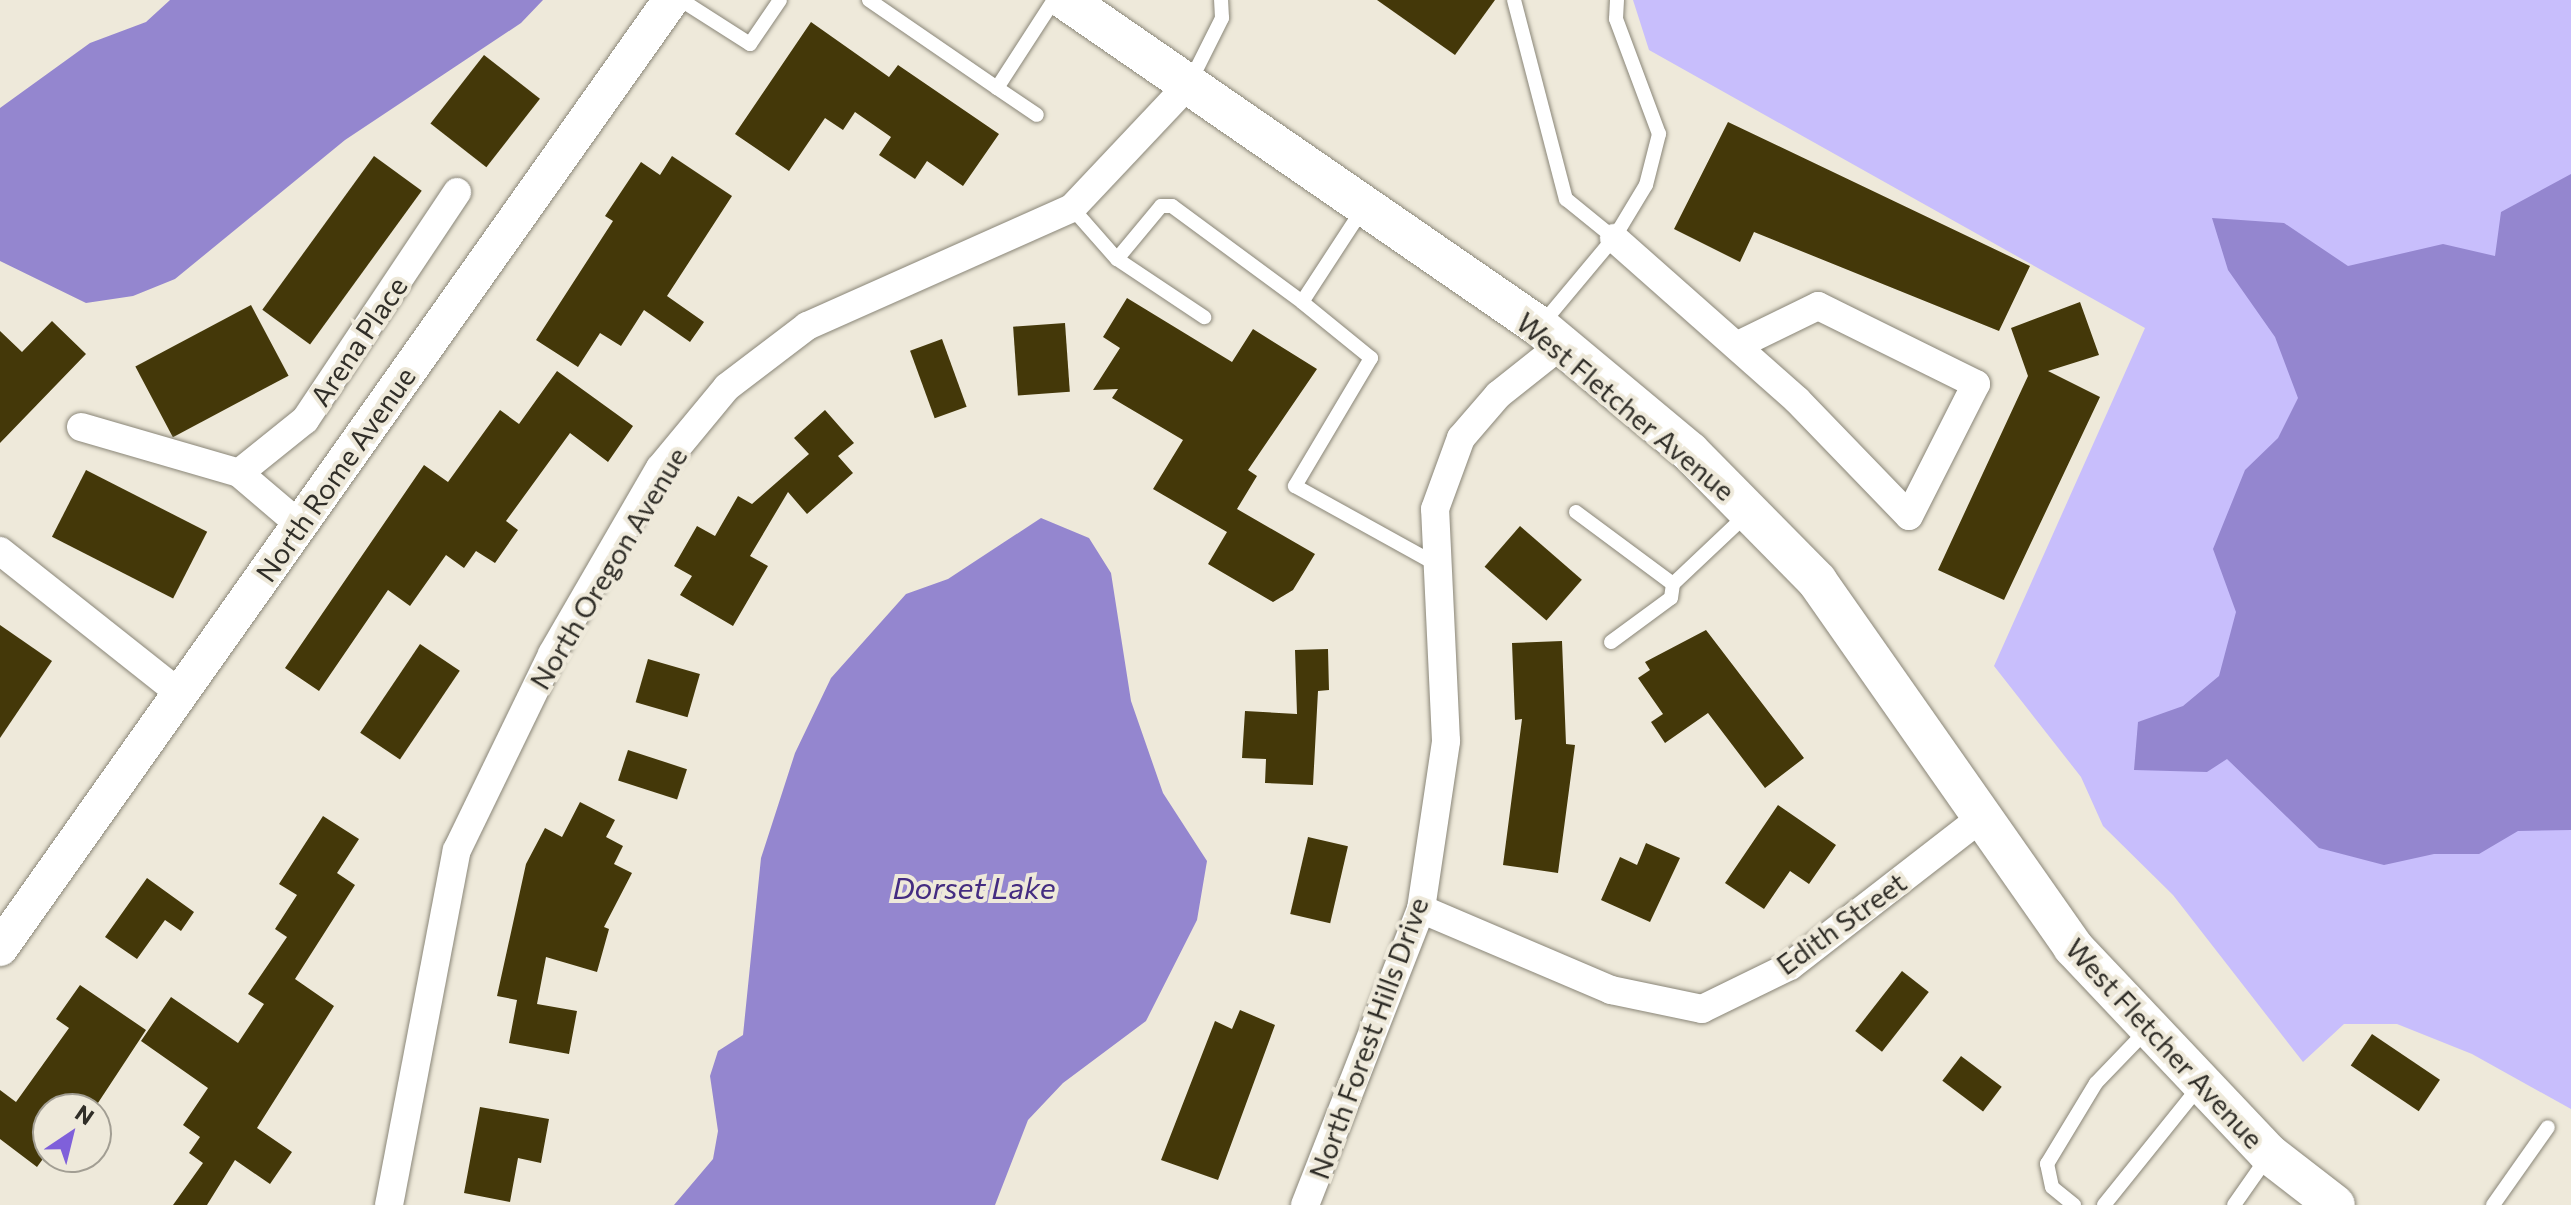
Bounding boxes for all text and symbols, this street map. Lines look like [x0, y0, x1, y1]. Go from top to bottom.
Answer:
street label: Arena Place [302, 270, 414, 412]
street label: West Fletcher Avenue [1510, 305, 1742, 507]
street label: North Rome Avenue [248, 360, 422, 588]
street label: North Oregon Avenue [522, 441, 694, 695]
street label: Edith Street [1770, 865, 1912, 981]
water label: Dorset Lake [892, 869, 1056, 905]
street label: North Forest Hills Drive [1301, 893, 1435, 1183]
street label: West Fletcher Avenue [2059, 931, 2271, 1155]
north arrow [32, 1093, 112, 1173]
text: N [70, 1099, 99, 1130]

